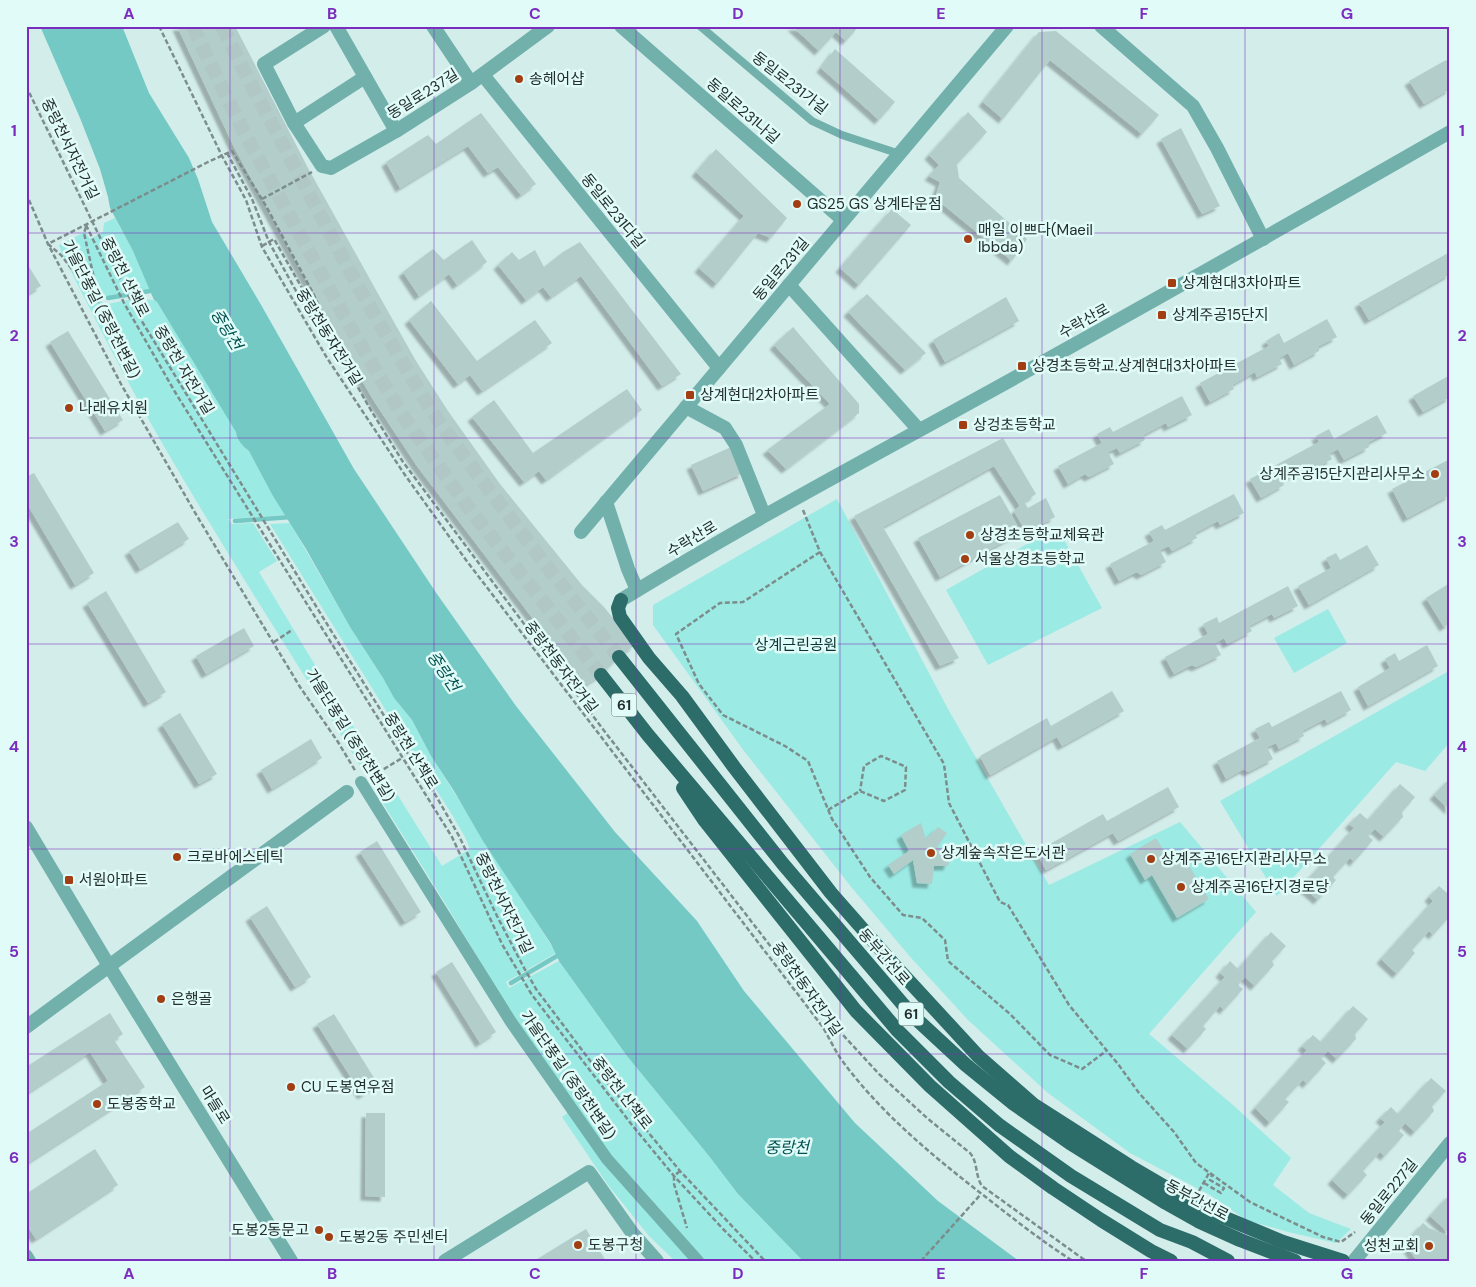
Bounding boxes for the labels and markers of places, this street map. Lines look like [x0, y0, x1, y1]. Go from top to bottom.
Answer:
place label: 송헤어샵 [529, 69, 584, 89]
marker: 송헤어샵 [513, 73, 525, 85]
place label: GS25 GS 상계타운점 [807, 194, 942, 214]
marker: GS25 GS 상계타운점 [791, 198, 803, 210]
place label: 매일 이쁘다(Maeil lbbda) [978, 220, 1093, 257]
marker: 매일 이쁘다(Maeil lbbda) [962, 233, 974, 245]
place label: 상계현대3차아파트 [1182, 273, 1301, 293]
marker: 상계현대3차아파트 [1166, 277, 1178, 289]
place label: 상계주공15단지 [1172, 305, 1269, 325]
marker: 상계주공15단지 [1156, 309, 1168, 321]
place label: 상경초등학교.상계현대3차아파트 [1032, 356, 1237, 376]
marker: 상경초등학교.상계현대3차아파트 [1016, 360, 1028, 372]
place label: 상계현대2차아파트 [700, 385, 819, 405]
marker: 상계현대2차아파트 [684, 389, 696, 401]
place label: 나래유치원 [79, 398, 148, 418]
marker: 나래유치원 [63, 402, 75, 414]
place label: 상겅초등학교 [973, 415, 1056, 435]
marker: 상겅초등학교 [957, 419, 969, 431]
place label: 상계주공15단지관리사무소 [1259, 464, 1425, 484]
marker: 상계주공15단지관리사무소 [1429, 468, 1441, 480]
place label: 상경초등학교체육관 [980, 525, 1104, 545]
marker: 상경초등학교체육관 [964, 529, 976, 541]
place label: 서울상경초등학교 [975, 549, 1085, 569]
marker: 서울상경초등학교 [959, 553, 971, 565]
place label: 상계숲속작은도서관 [941, 843, 1065, 863]
place label: 크로바에스테틱 [187, 847, 284, 867]
marker: 상계숲속작은도서관 [925, 847, 937, 859]
place label: 상계주공16단지관리사무소 [1161, 849, 1327, 869]
marker: 크로바에스테틱 [171, 851, 183, 863]
marker: 상계주공16단지관리사무소 [1145, 853, 1157, 865]
place label: 서원아파트 [79, 870, 148, 890]
marker: 서원아파트 [63, 874, 75, 886]
place label: 상계주공16단지경로당 [1191, 877, 1330, 897]
marker: 상계주공16단지경로당 [1175, 881, 1187, 893]
place label: 은행골 [171, 989, 212, 1009]
marker: 은행골 [155, 993, 167, 1005]
place label: CU 도봉연우점 [301, 1077, 395, 1097]
marker: CU 도봉연우점 [285, 1081, 297, 1093]
place label: 도봉중학교 [107, 1094, 176, 1114]
marker: 도봉중학교 [91, 1098, 103, 1110]
place label: 도봉2동문고 [231, 1220, 309, 1240]
marker: 도봉2동문고 [313, 1224, 325, 1236]
place label: 도봉2동 주민센터 [339, 1227, 448, 1247]
marker: 도봉2동 주민센터 [323, 1231, 335, 1243]
place label: 도봉구청 [588, 1235, 643, 1255]
place label: 성천교회 [1364, 1236, 1419, 1256]
marker: 도봉구청 [572, 1239, 584, 1251]
marker: 성천교회 [1423, 1240, 1435, 1252]

